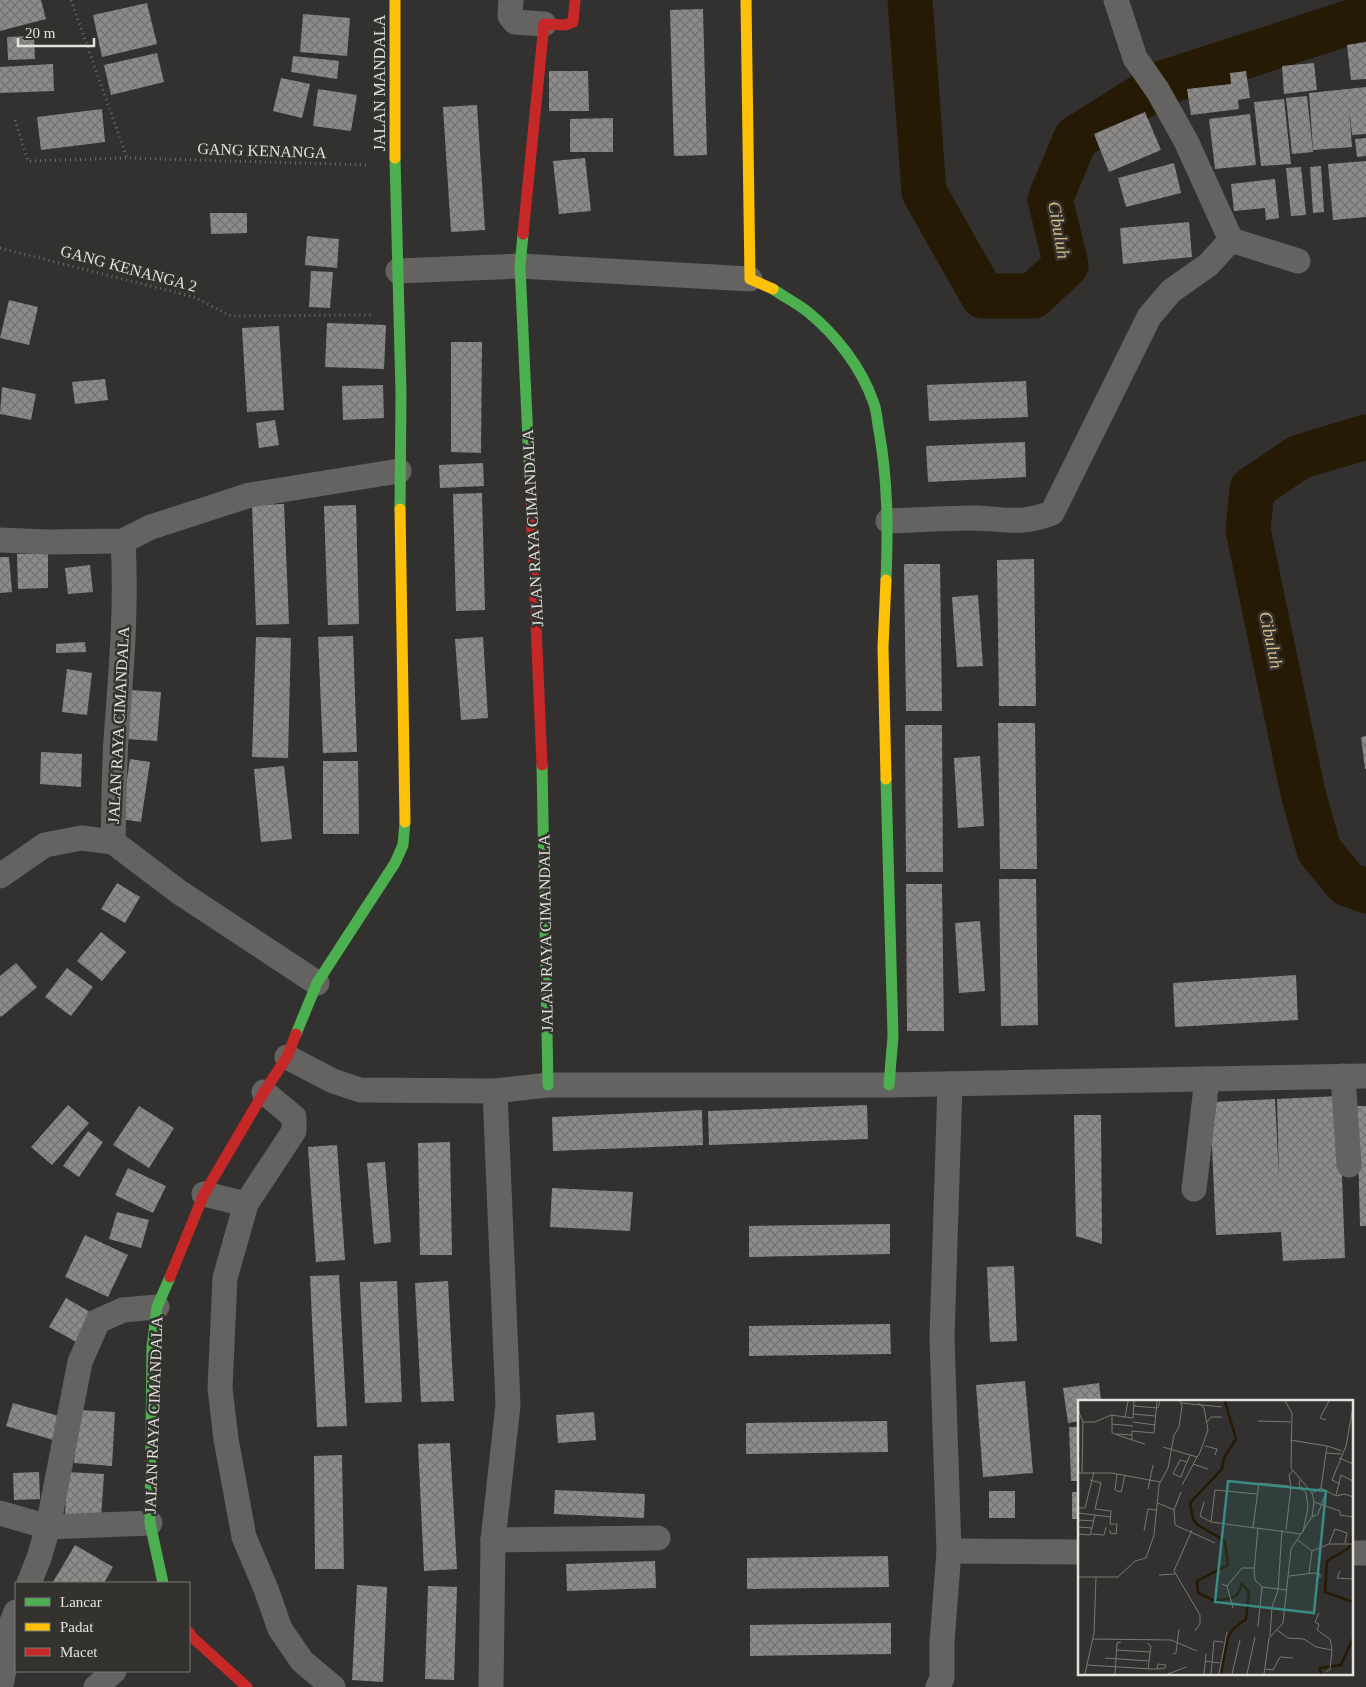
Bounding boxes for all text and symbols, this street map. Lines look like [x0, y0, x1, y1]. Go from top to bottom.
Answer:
street label: JALAN MANDALA [371, 14, 388, 151]
scale bar [18, 15, 94, 47]
text: 20 m [25, 25, 56, 41]
street label: GANG KENANGA [197, 140, 327, 161]
water label: Cibuluh [1044, 200, 1074, 260]
street label: GANG KENANGA 2 [59, 242, 199, 295]
street label: JALAN RAYA CIMANDALA [519, 428, 546, 627]
water label: Cibuluh [1255, 610, 1287, 670]
street label: JALAN RAYA CIMANDALA [105, 625, 132, 824]
street label: JALAN RAYA CIMANDALA [535, 834, 556, 1032]
street label: JALAN RAYA CIMANDALA [142, 1316, 165, 1514]
inset map [1078, 1400, 1354, 1674]
legend [15, 1582, 190, 1672]
text: Lancar [60, 1594, 102, 1610]
text: Padat [60, 1619, 94, 1635]
text: Macet [60, 1644, 98, 1660]

